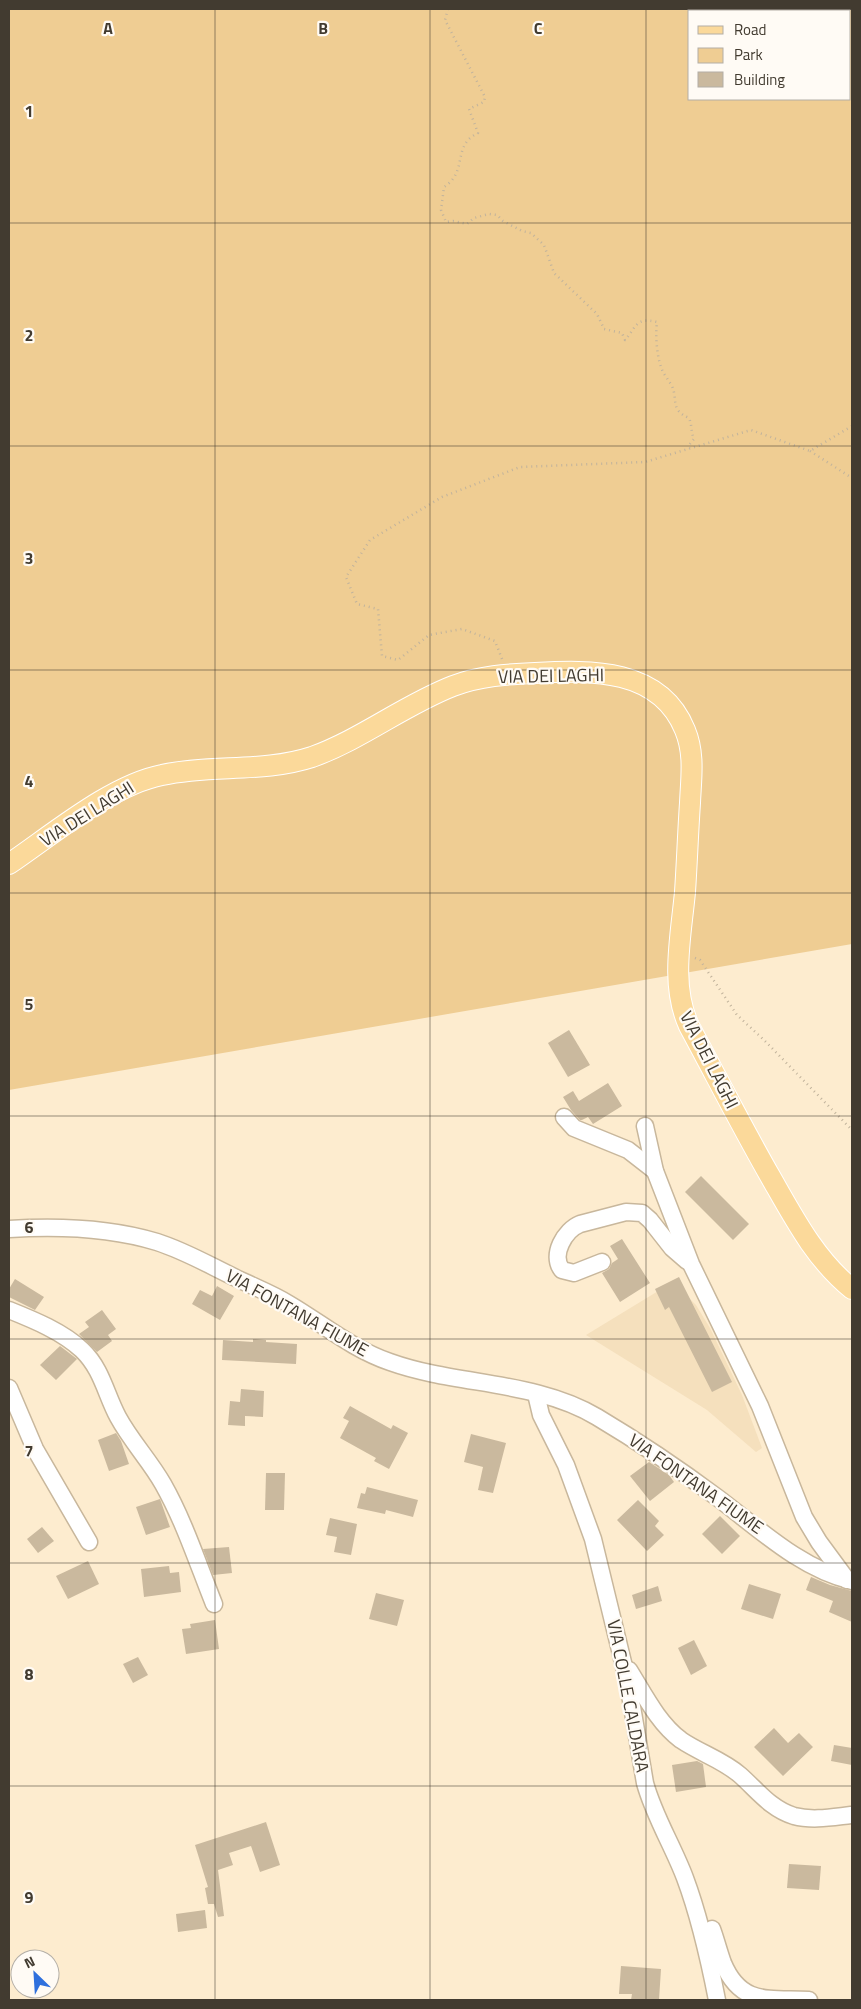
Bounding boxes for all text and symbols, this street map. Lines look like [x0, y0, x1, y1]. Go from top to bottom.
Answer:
legend [688, 10, 851, 100]
text: A [103, 16, 113, 40]
text: B [318, 16, 328, 40]
text: C [534, 16, 543, 40]
text: Road [734, 18, 766, 41]
text: Park [734, 43, 763, 66]
text: Building [734, 68, 785, 91]
text: 1 [25, 99, 33, 123]
text: 2 [25, 323, 33, 347]
text: 3 [25, 546, 33, 570]
street label: VIA DEI LAGHI [498, 661, 604, 690]
text: 4 [25, 769, 34, 793]
street label: VIA DEI LAGHI [34, 774, 139, 853]
text: 5 [25, 992, 34, 1016]
street label: VIA DEI LAGHI [673, 1006, 746, 1113]
text: 6 [25, 1215, 34, 1239]
street label: VIA FONTANA FIUME [221, 1262, 374, 1363]
street label: VIA FONTANA FIUME [623, 1427, 769, 1540]
text: 7 [25, 1439, 33, 1463]
street label: VIA COLLE CALDARA [600, 1617, 657, 1775]
text: 8 [25, 1662, 34, 1686]
text: 9 [25, 1885, 34, 1909]
north arrow [10, 1949, 60, 1999]
text: N [20, 1950, 38, 1973]

